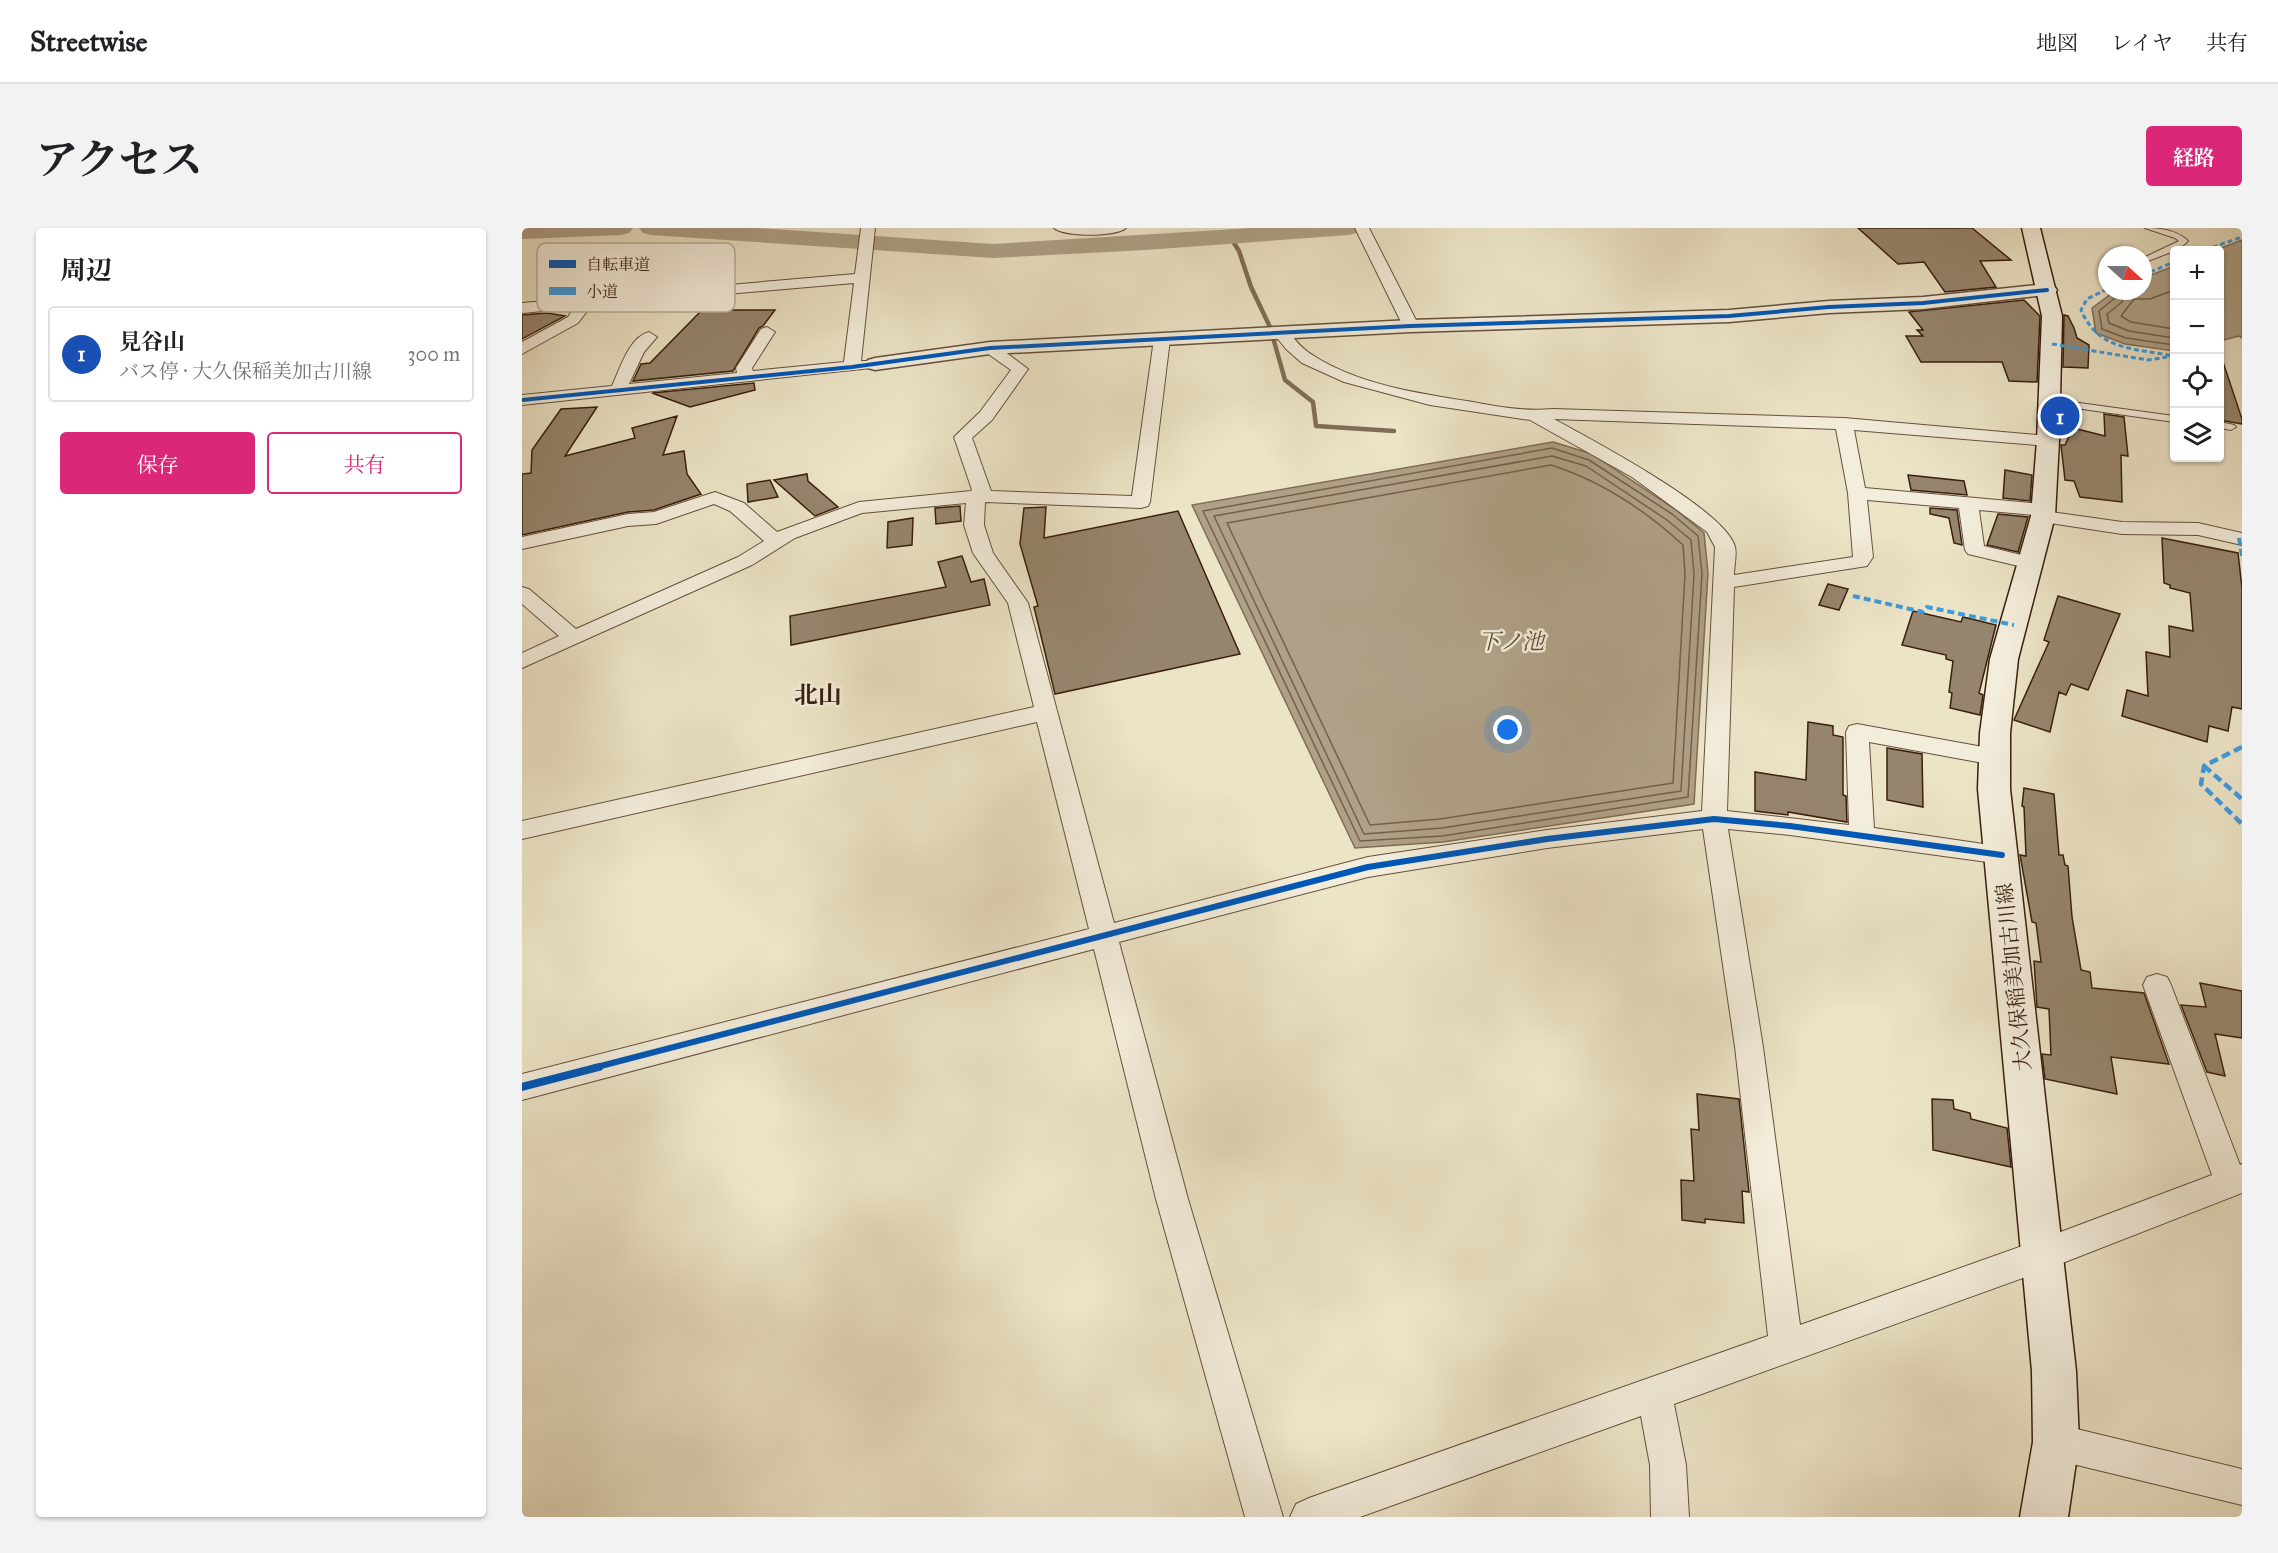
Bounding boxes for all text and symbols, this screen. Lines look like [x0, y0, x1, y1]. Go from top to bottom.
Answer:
text: Streetwise [30, 24, 147, 59]
text: 地図 [2036, 30, 2078, 56]
text: レイヤ [2111, 30, 2173, 56]
text: 共有 [2206, 30, 2248, 56]
button: 経路 [2146, 126, 2242, 186]
text: アクセス [36, 134, 203, 186]
legend [537, 243, 735, 312]
north arrow [2098, 246, 2152, 300]
map controls [2170, 246, 2224, 462]
button: + [2170, 246, 2224, 300]
text: 周辺 [60, 254, 112, 286]
text: 自転車道 [586, 255, 650, 274]
text: 小道 [586, 282, 618, 301]
button: − [2170, 300, 2224, 354]
text: 見谷山 [119, 328, 185, 355]
text: 1 [78, 342, 85, 366]
text: 300 m [408, 342, 460, 366]
button: locate [2170, 354, 2224, 408]
text: バス停 · 大久保稲美加古川線 [119, 359, 372, 383]
pin: 1 [2040, 394, 2080, 438]
button: layers [2170, 408, 2224, 462]
button: 保存 [60, 432, 255, 494]
button: 共有 [267, 432, 462, 494]
water label: 下ノ池 [1478, 628, 1547, 655]
district label: 北山 [794, 680, 842, 710]
your location [1493, 715, 1522, 744]
street label: 大久保稲美加古川線 [1991, 882, 2037, 1072]

